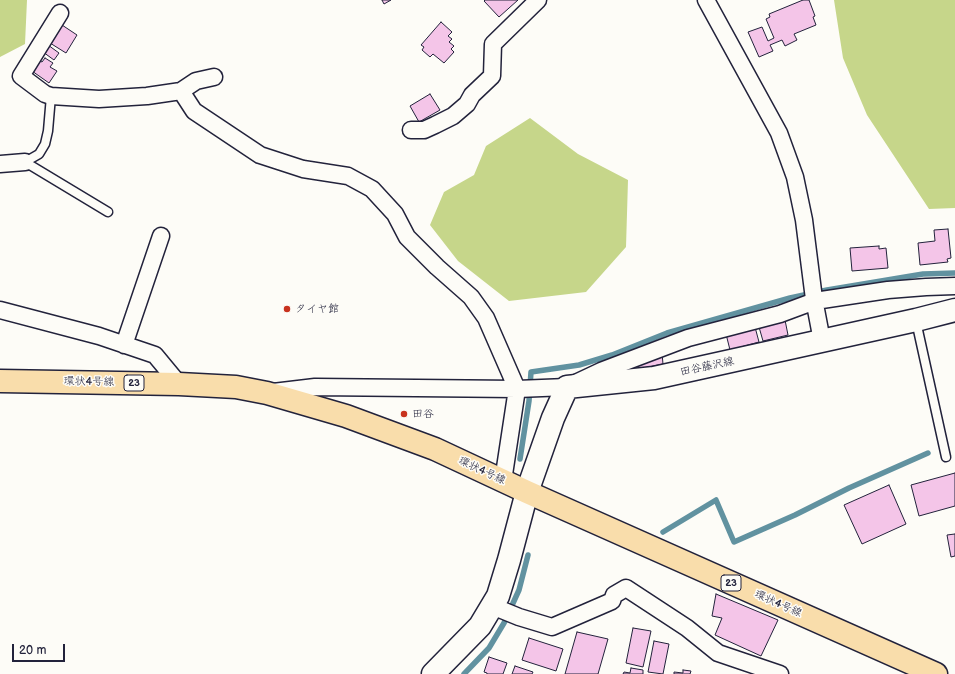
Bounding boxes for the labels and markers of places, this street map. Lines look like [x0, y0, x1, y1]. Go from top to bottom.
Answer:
place label: タイヤ館 [295, 302, 339, 316]
marker: タイヤ館 [282, 304, 292, 314]
place label: 田谷 [412, 407, 434, 421]
marker: 田谷 [399, 409, 409, 419]

